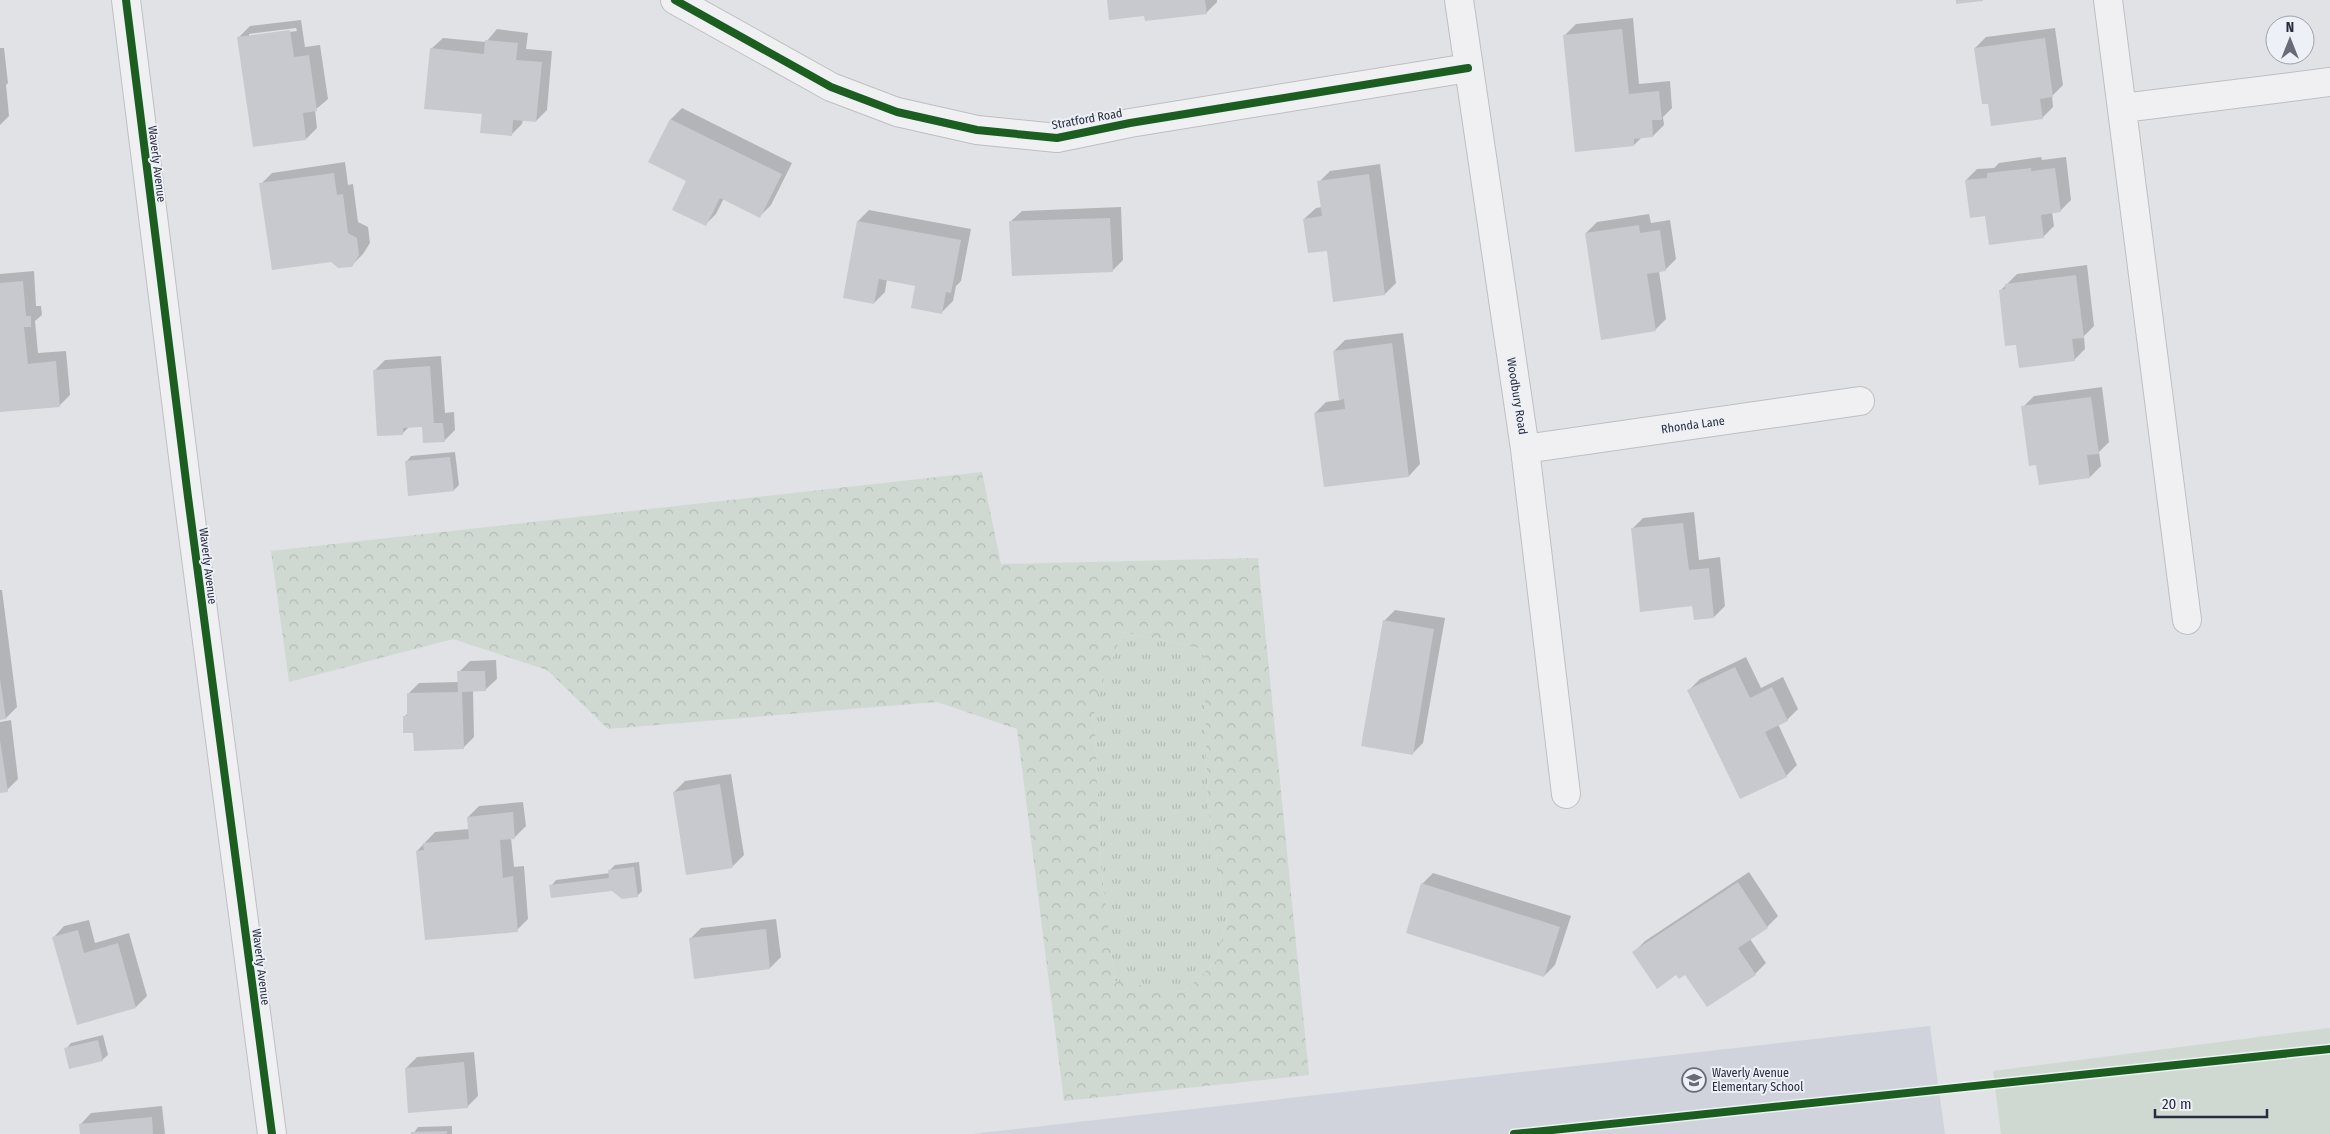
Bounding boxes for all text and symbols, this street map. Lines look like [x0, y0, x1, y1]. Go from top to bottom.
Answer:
north arrow [2265, 15, 2315, 65]
text: N [2286, 19, 2294, 36]
street label: Stratford Road [1051, 106, 1123, 132]
street label: Waverly Avenue [145, 125, 169, 203]
street label: Woodbury Road [1504, 356, 1530, 436]
street label: Rhonda Lane [1660, 414, 1726, 436]
street label: Waverly Avenue [196, 527, 220, 605]
street label: Waverly Avenue [249, 928, 273, 1006]
place label: Waverly Avenue Elementary School [1712, 1066, 1803, 1094]
school or university icon: Waverly Avenue Elementary School [1681, 1067, 1707, 1093]
scale bar [2155, 1086, 2268, 1118]
text: 20 m [2162, 1095, 2192, 1113]

